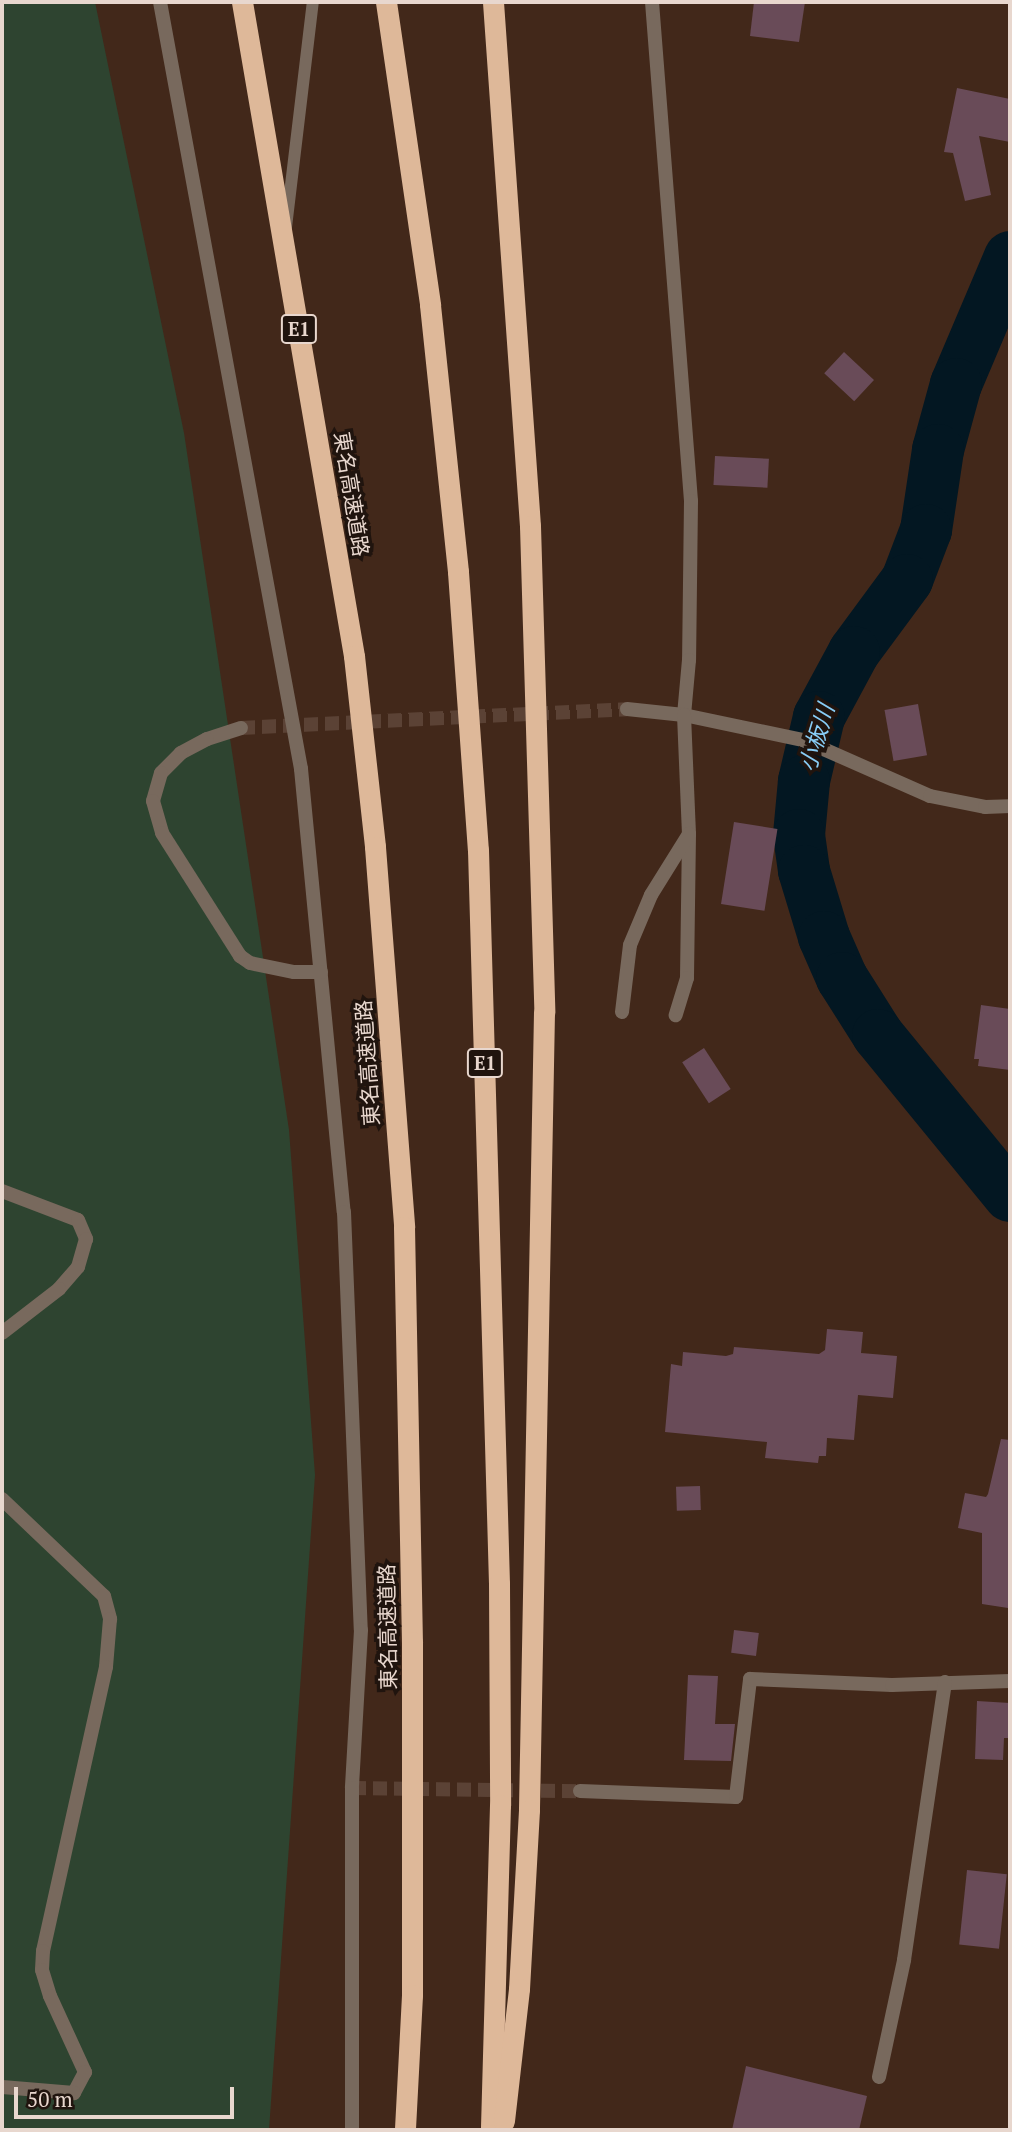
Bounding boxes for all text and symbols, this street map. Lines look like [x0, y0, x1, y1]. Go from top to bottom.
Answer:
road number: E1 [280, 314, 318, 344]
street label: 東名高速道路 [330, 430, 374, 558]
water label: 小板川 [794, 701, 840, 775]
street label: 東名高速道路 [350, 999, 384, 1127]
road number: E1 [466, 1048, 504, 1078]
street label: 東名高速道路 [373, 1564, 401, 1690]
scale bar [18, 2072, 238, 2116]
text: 50 m [27, 2085, 73, 2113]

